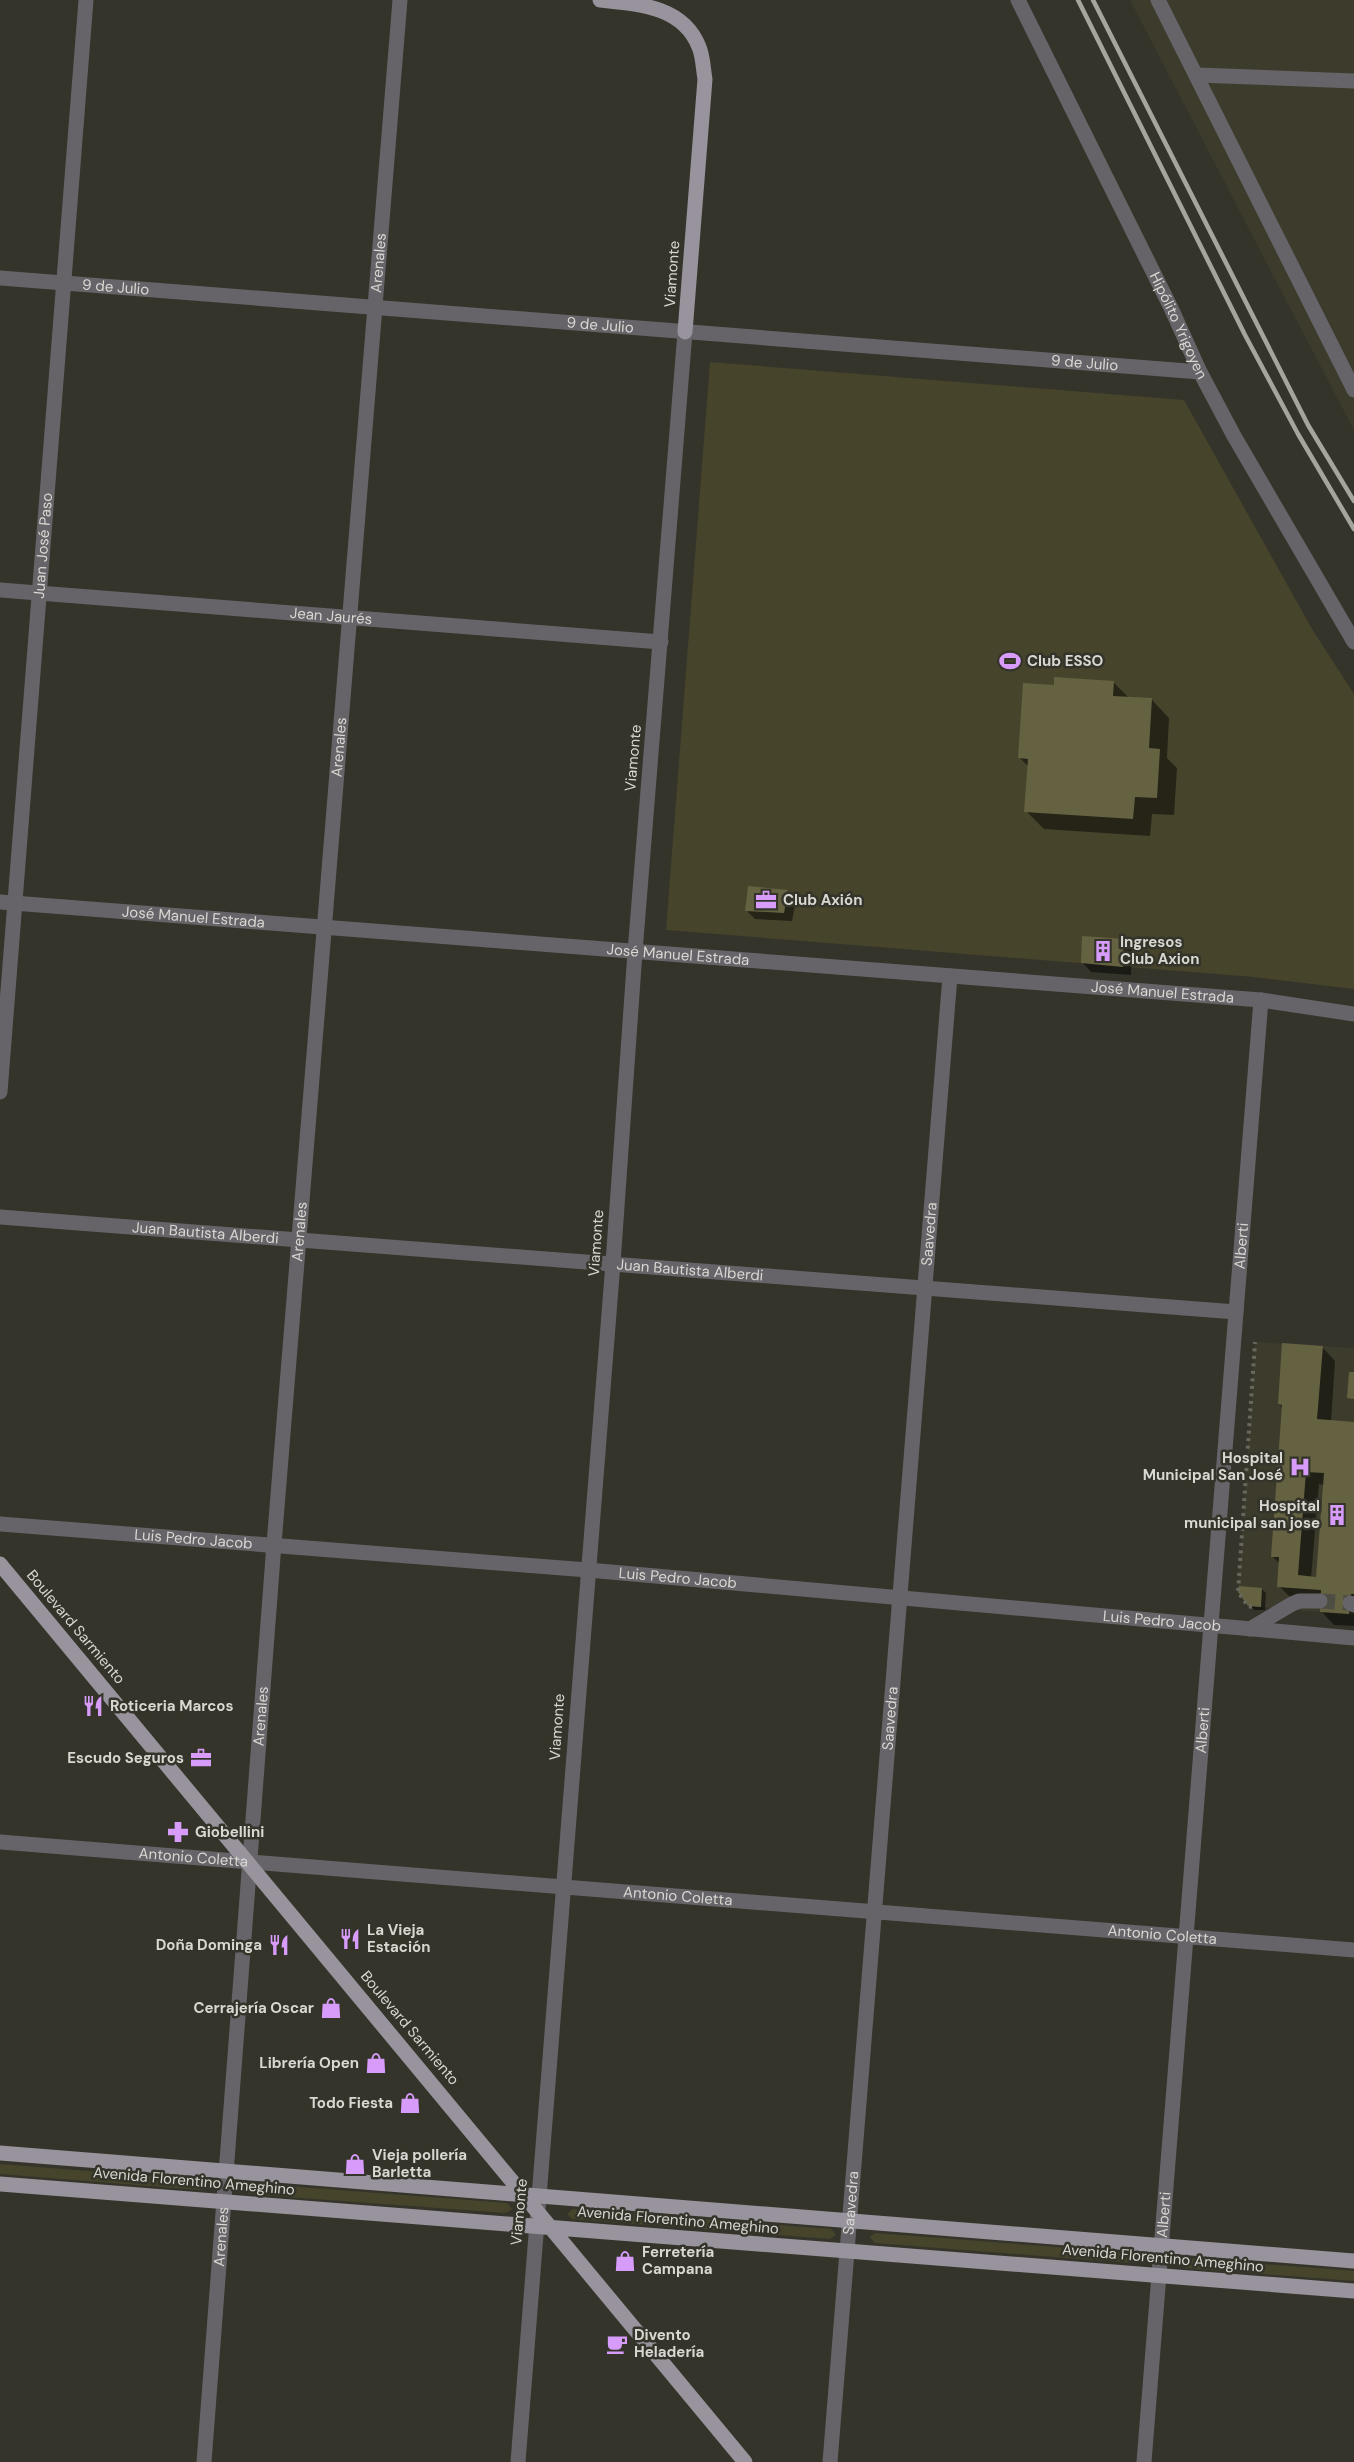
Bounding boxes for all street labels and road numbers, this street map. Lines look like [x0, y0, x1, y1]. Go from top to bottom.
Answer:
street label: Arenales [366, 232, 391, 294]
street label: Viamonte [660, 240, 684, 308]
street label: Hipólito Yrigoyen [1145, 269, 1212, 383]
street label: 9 de Julio [81, 274, 150, 300]
street label: 9 de Julio [566, 312, 635, 338]
street label: 9 de Julio [1050, 350, 1119, 376]
street label: Juan José Paso [29, 492, 57, 599]
street label: Jean Jaurés [289, 603, 373, 629]
street label: Arenales [327, 717, 351, 778]
street label: Viamonte [620, 724, 646, 792]
street label: José Manuel Estrada [121, 902, 266, 933]
street label: José Manuel Estrada [606, 939, 750, 970]
street label: José Manuel Estrada [1090, 977, 1235, 1008]
street label: Arenales [287, 1201, 312, 1262]
street label: Saavedra [917, 1201, 942, 1267]
street label: Viamonte [584, 1209, 608, 1277]
street label: Juan Bautista Alberdi [131, 1217, 279, 1248]
street label: Alberti [1230, 1222, 1253, 1270]
street label: Juan Bautista Alberdi [616, 1254, 764, 1286]
street label: Luis Pedro Jacob [134, 1525, 253, 1554]
street label: Luis Pedro Jacob [618, 1563, 738, 1593]
street label: Boulevard Sarmiento [22, 1566, 130, 1688]
street label: Luis Pedro Jacob [1102, 1606, 1222, 1636]
street label: Arenales [249, 1685, 273, 1747]
street label: Saavedra [878, 1686, 903, 1751]
street label: Viamonte [545, 1693, 569, 1761]
street label: Alberti [1191, 1706, 1214, 1754]
street label: Antonio Coletta [138, 1843, 249, 1872]
street label: Antonio Coletta [622, 1882, 733, 1910]
street label: Antonio Coletta [1107, 1920, 1218, 1949]
street label: Boulevard Sarmiento [356, 1967, 464, 2089]
street label: Avenida Florentino Ameghino [92, 2162, 296, 2200]
street label: Saavedra [838, 2170, 863, 2236]
street label: Viamonte [506, 2178, 532, 2246]
street label: Alberti [1152, 2191, 1176, 2239]
street label: Avenida Florentino Ameghino [576, 2201, 780, 2239]
street label: Arenales [209, 2206, 233, 2267]
street label: Avenida Florentino Ameghino [1061, 2239, 1265, 2277]

